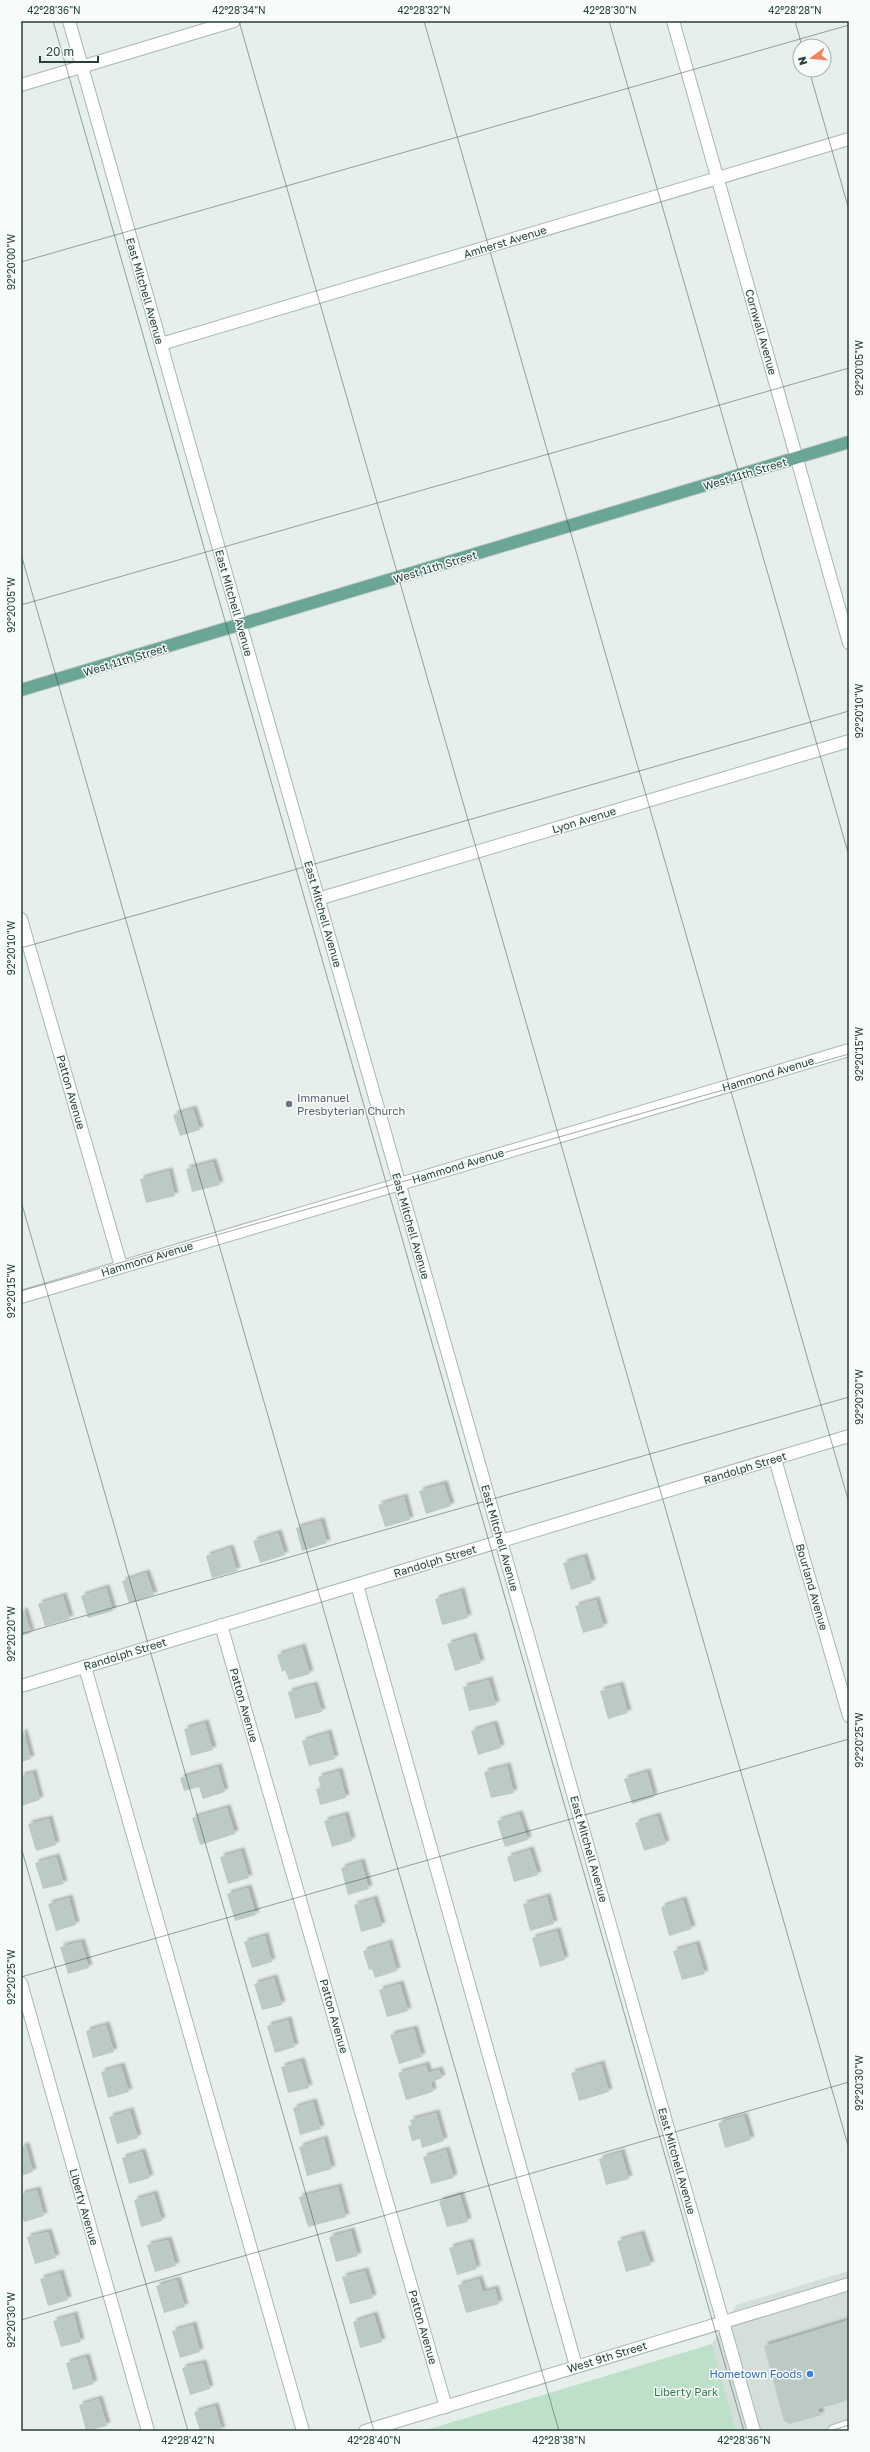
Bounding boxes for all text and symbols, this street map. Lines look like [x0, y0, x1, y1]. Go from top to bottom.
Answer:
text: 42°28'36"N [27, 4, 81, 16]
text: 42°28'34"N [212, 4, 266, 16]
text: 42°28'32"N [397, 4, 451, 16]
text: 42°28'30"N [583, 4, 637, 16]
text: 42°28'28"N [768, 4, 822, 16]
scale bar [40, 38, 98, 64]
north arrow [792, 38, 832, 78]
text: 20 m [46, 44, 74, 59]
text: N [795, 55, 809, 67]
street label: Amherst Avenue [462, 223, 548, 260]
text: 92°20'00"W [5, 234, 17, 290]
street label: East Mitchell Avenue [124, 236, 167, 346]
street label: Cornwall Avenue [743, 288, 780, 376]
text: 92°20'05"W [853, 340, 865, 396]
street label: West 11th Street [702, 455, 788, 492]
street label: East Mitchell Avenue [213, 548, 256, 658]
street label: West 11th Street [392, 548, 478, 585]
text: 92°20'05"W [5, 577, 17, 633]
street label: West 11th Street [82, 641, 168, 678]
text: 92°20'10"W [853, 683, 865, 738]
street label: Lyon Avenue [550, 804, 617, 835]
street label: East Mitchell Avenue [302, 859, 345, 969]
text: 92°20'10"W [5, 920, 17, 975]
text: 92°20'15"W [853, 1026, 865, 1081]
street label: Patton Avenue [55, 1053, 88, 1131]
street label: Hammond Avenue [720, 1053, 816, 1094]
place label: Immanuel Presbyterian Church [297, 1091, 405, 1117]
marker: Immanuel Presbyterian Church [284, 1099, 294, 1109]
street label: Hammond Avenue [410, 1145, 506, 1186]
street label: East Mitchell Avenue [390, 1171, 433, 1281]
street label: Hammond Avenue [99, 1238, 195, 1279]
text: 92°20'15"W [5, 1263, 17, 1318]
text: 92°20'20"W [853, 1369, 865, 1425]
street label: Randolph Street [702, 1449, 788, 1486]
street label: East Mitchell Avenue [479, 1483, 522, 1593]
street label: Randolph Street [392, 1542, 478, 1579]
street label: Bourland Avenue [794, 1542, 831, 1632]
text: 92°20'20"W [5, 1606, 17, 1662]
street label: Randolph Street [82, 1635, 168, 1672]
street label: Patton Avenue [228, 1666, 261, 1744]
text: 92°20'25"W [853, 1712, 865, 1768]
street label: East Mitchell Avenue [568, 1794, 611, 1904]
text: 92°20'25"W [5, 1949, 17, 2005]
street label: Patton Avenue [318, 1977, 351, 2055]
text: 92°20'30"W [853, 2055, 865, 2111]
street label: East Mitchell Avenue [656, 2106, 699, 2216]
street label: Liberty Avenue [67, 2167, 102, 2247]
street label: Patton Avenue [407, 2288, 440, 2366]
text: 92°20'30"W [5, 2292, 17, 2348]
street label: West 9th Street [565, 2338, 648, 2375]
place label: Hometown Foods [709, 2367, 802, 2380]
marker: Hometown Foods [805, 2369, 815, 2379]
park label: Liberty Park [654, 2385, 718, 2398]
text: 42°28'42"N [161, 2434, 215, 2446]
text: 42°28'40"N [347, 2434, 401, 2446]
text: 42°28'38"N [532, 2434, 586, 2446]
text: 42°28'36"N [717, 2434, 771, 2446]

